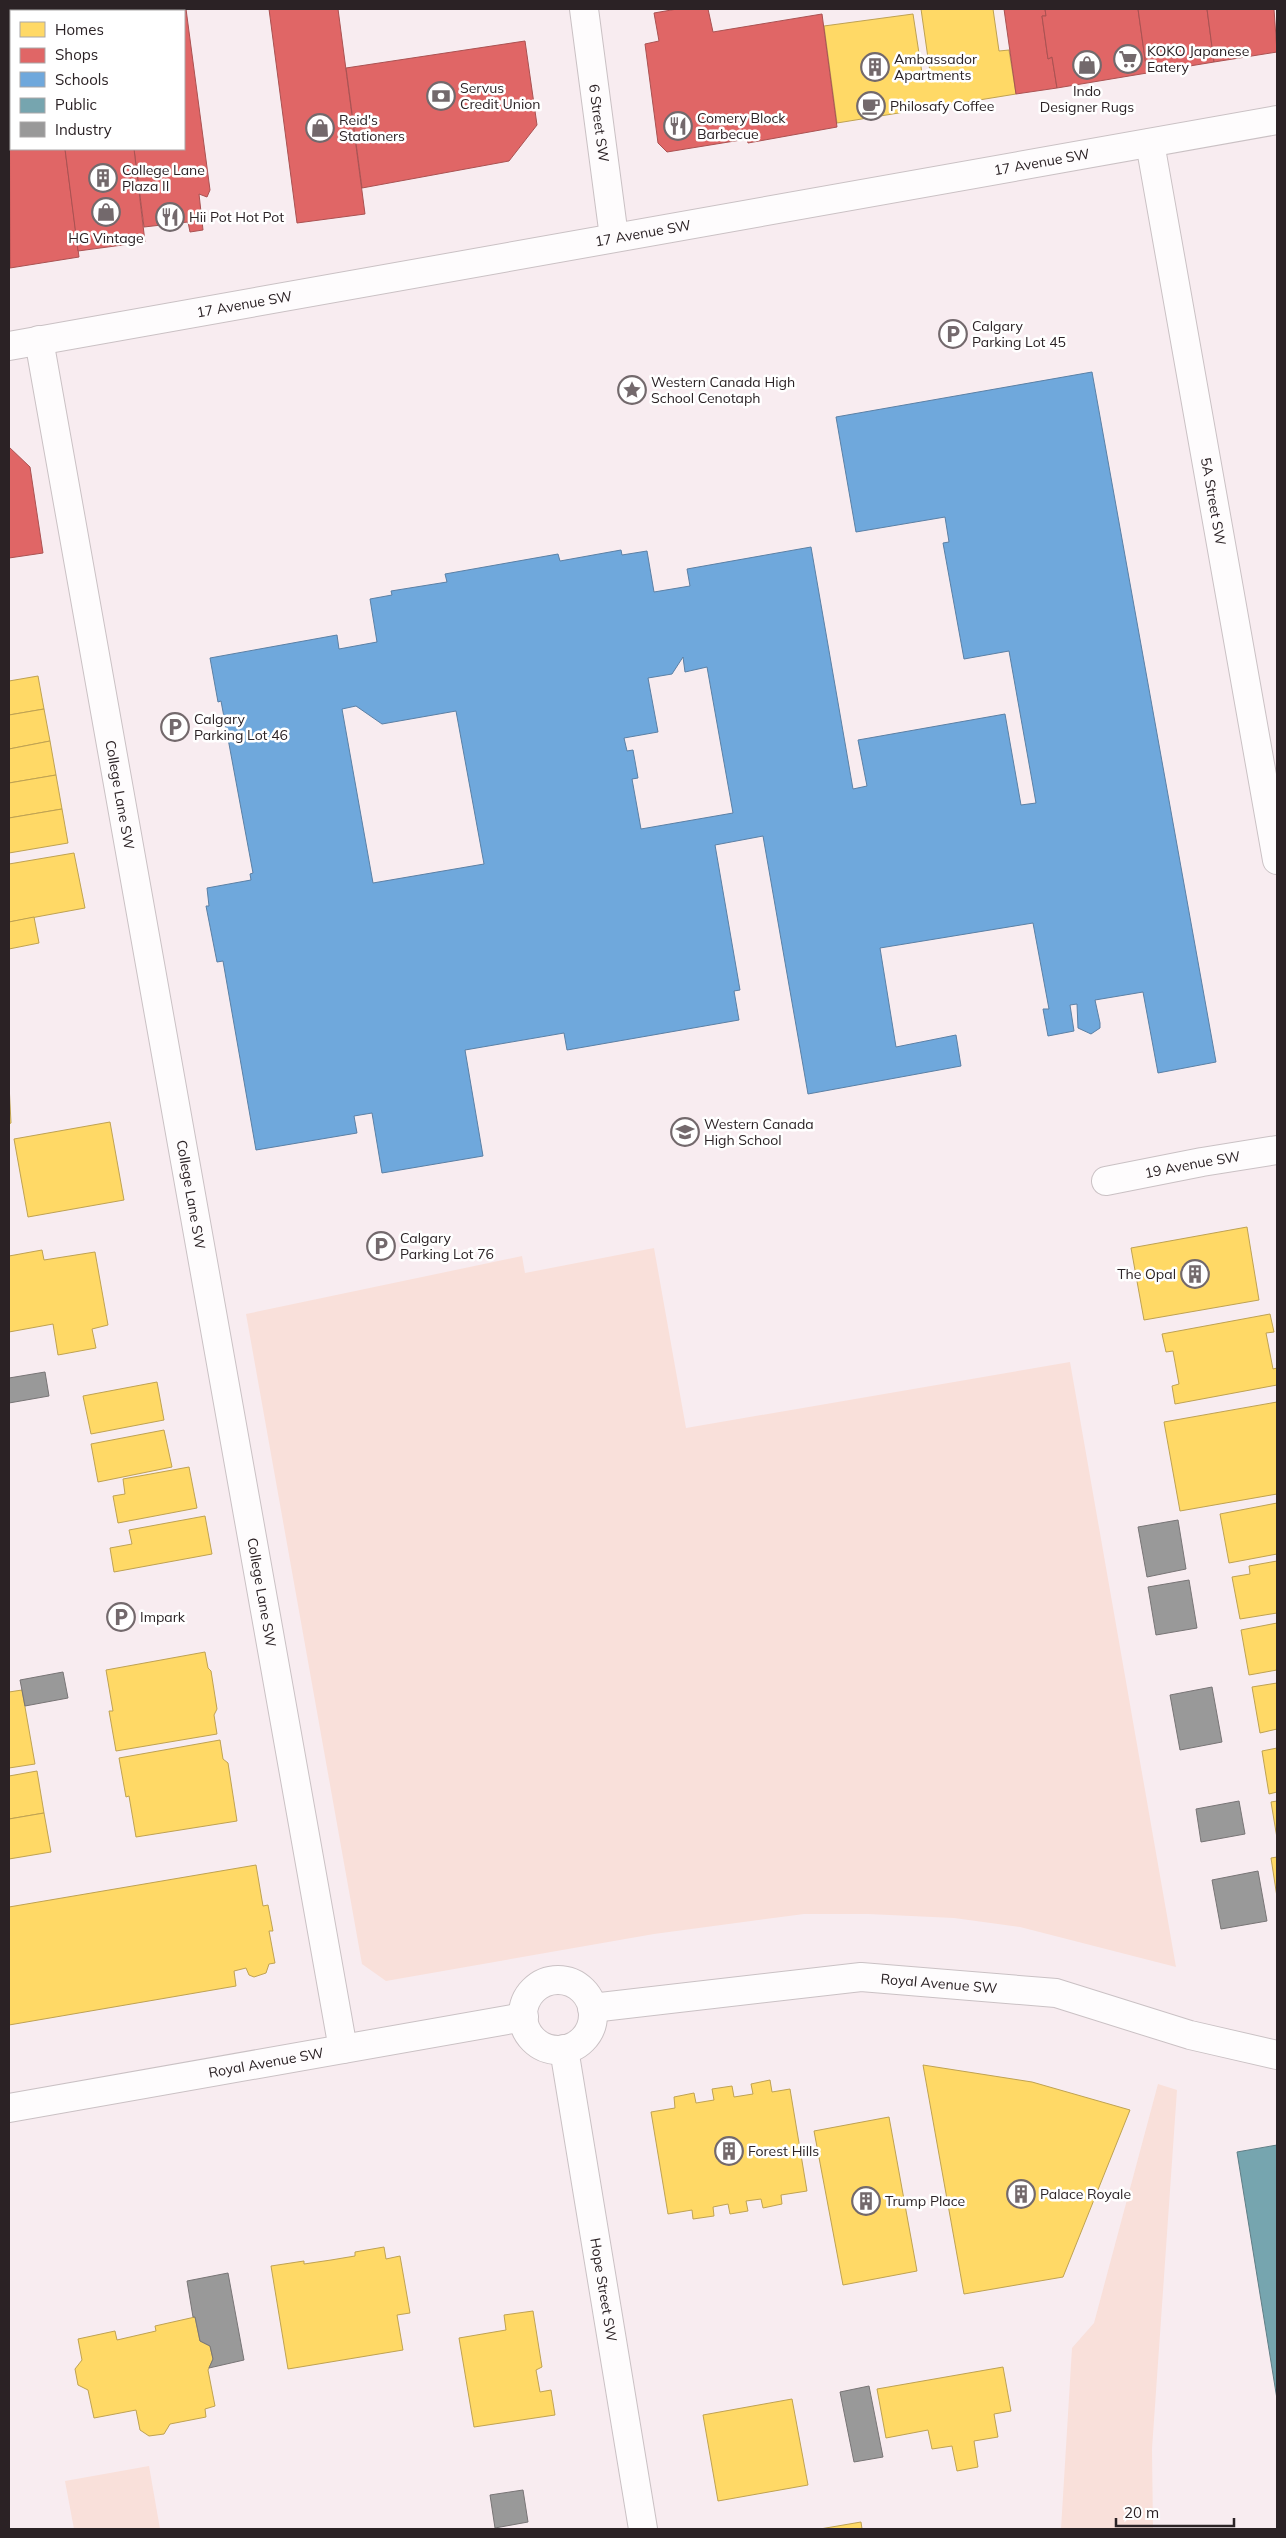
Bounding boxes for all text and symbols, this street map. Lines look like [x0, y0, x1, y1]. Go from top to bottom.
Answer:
legend [10, 10, 185, 150]
text: Homes [55, 20, 104, 39]
place label: KOKO Japanese Eatery [1147, 42, 1249, 76]
supermarket icon: KOKO Japanese Eatery [1113, 44, 1143, 74]
text: Shops [55, 45, 98, 64]
place label: Ambassador Apartments [894, 50, 978, 84]
shop icon: Indo Designer Rugs [1072, 50, 1102, 80]
building icon: Ambassador Apartments [860, 52, 890, 82]
text: Schools [55, 70, 109, 89]
place label: Servus Credit Union [460, 79, 540, 113]
bank icon: Servus Credit Union [426, 81, 456, 111]
place label: Indo Designer Rugs [1040, 82, 1134, 116]
street label: 6 Street SW [585, 83, 613, 164]
cafe icon: Philosafy Coffee [856, 91, 886, 121]
text: Public [55, 95, 97, 114]
place label: Philosafy Coffee [890, 97, 994, 115]
place label: Comery Block Barbecue [697, 109, 786, 143]
place label: Reid's Stationers [339, 111, 405, 145]
restaurant icon: Comery Block Barbecue [663, 111, 693, 141]
shop icon: Reid's Stationers [305, 113, 335, 143]
text: Industry [55, 120, 112, 139]
street label: 17 Avenue SW [992, 144, 1092, 179]
place label: College Lane Plaza II [122, 161, 205, 195]
building icon: College Lane Plaza II [88, 163, 118, 193]
shop icon: HG Vintage [91, 197, 121, 227]
restaurant icon: Hii Pot Hot Pot [155, 202, 185, 232]
place label: Hii Pot Hot Pot [189, 208, 284, 226]
street label: 17 Avenue SW [594, 216, 693, 250]
place label: HG Vintage [68, 229, 144, 247]
street label: 17 Avenue SW [195, 287, 294, 321]
place label: Calgary Parking Lot 45 [972, 317, 1066, 351]
parking icon: Calgary Parking Lot 45 [938, 319, 968, 349]
place label: Western Canada High School Cenotaph [651, 373, 795, 407]
place icon: Western Canada High School Cenotaph [617, 375, 647, 405]
street label: 5A Street SW [1197, 456, 1230, 547]
place label: Calgary Parking Lot 46 [194, 710, 288, 744]
parking icon: Calgary Parking Lot 46 [160, 712, 190, 742]
street label: College Lane SW [101, 739, 139, 851]
place label: Western Canada High School [704, 1115, 814, 1149]
school or university icon: Western Canada High School [670, 1117, 700, 1147]
street label: College Lane SW [172, 1138, 210, 1251]
street label: 19 Avenue SW [1143, 1147, 1242, 1182]
place label: Calgary Parking Lot 76 [400, 1229, 494, 1263]
parking icon: Calgary Parking Lot 76 [366, 1231, 396, 1261]
building icon: The Opal [1180, 1259, 1210, 1289]
place label: The Opal [1117, 1265, 1176, 1283]
street label: College Lane SW [243, 1536, 280, 1649]
parking icon: Impark [106, 1602, 136, 1632]
place label: Impark [140, 1608, 186, 1626]
street label: Royal Avenue SW [880, 1970, 998, 1997]
street label: Royal Avenue SW [207, 2043, 325, 2082]
building icon: Forest Hills [714, 2136, 744, 2166]
place label: Forest Hills [748, 2142, 819, 2160]
building icon: Palace Royale [1006, 2179, 1036, 2209]
place label: Palace Royale [1040, 2185, 1131, 2203]
building icon: Trump Place [851, 2186, 881, 2216]
place label: Trump Place [885, 2192, 965, 2210]
street label: Hope Street SW [586, 2237, 621, 2343]
scale bar [1116, 2496, 1234, 2528]
text: 20 m [1124, 2503, 1159, 2522]

